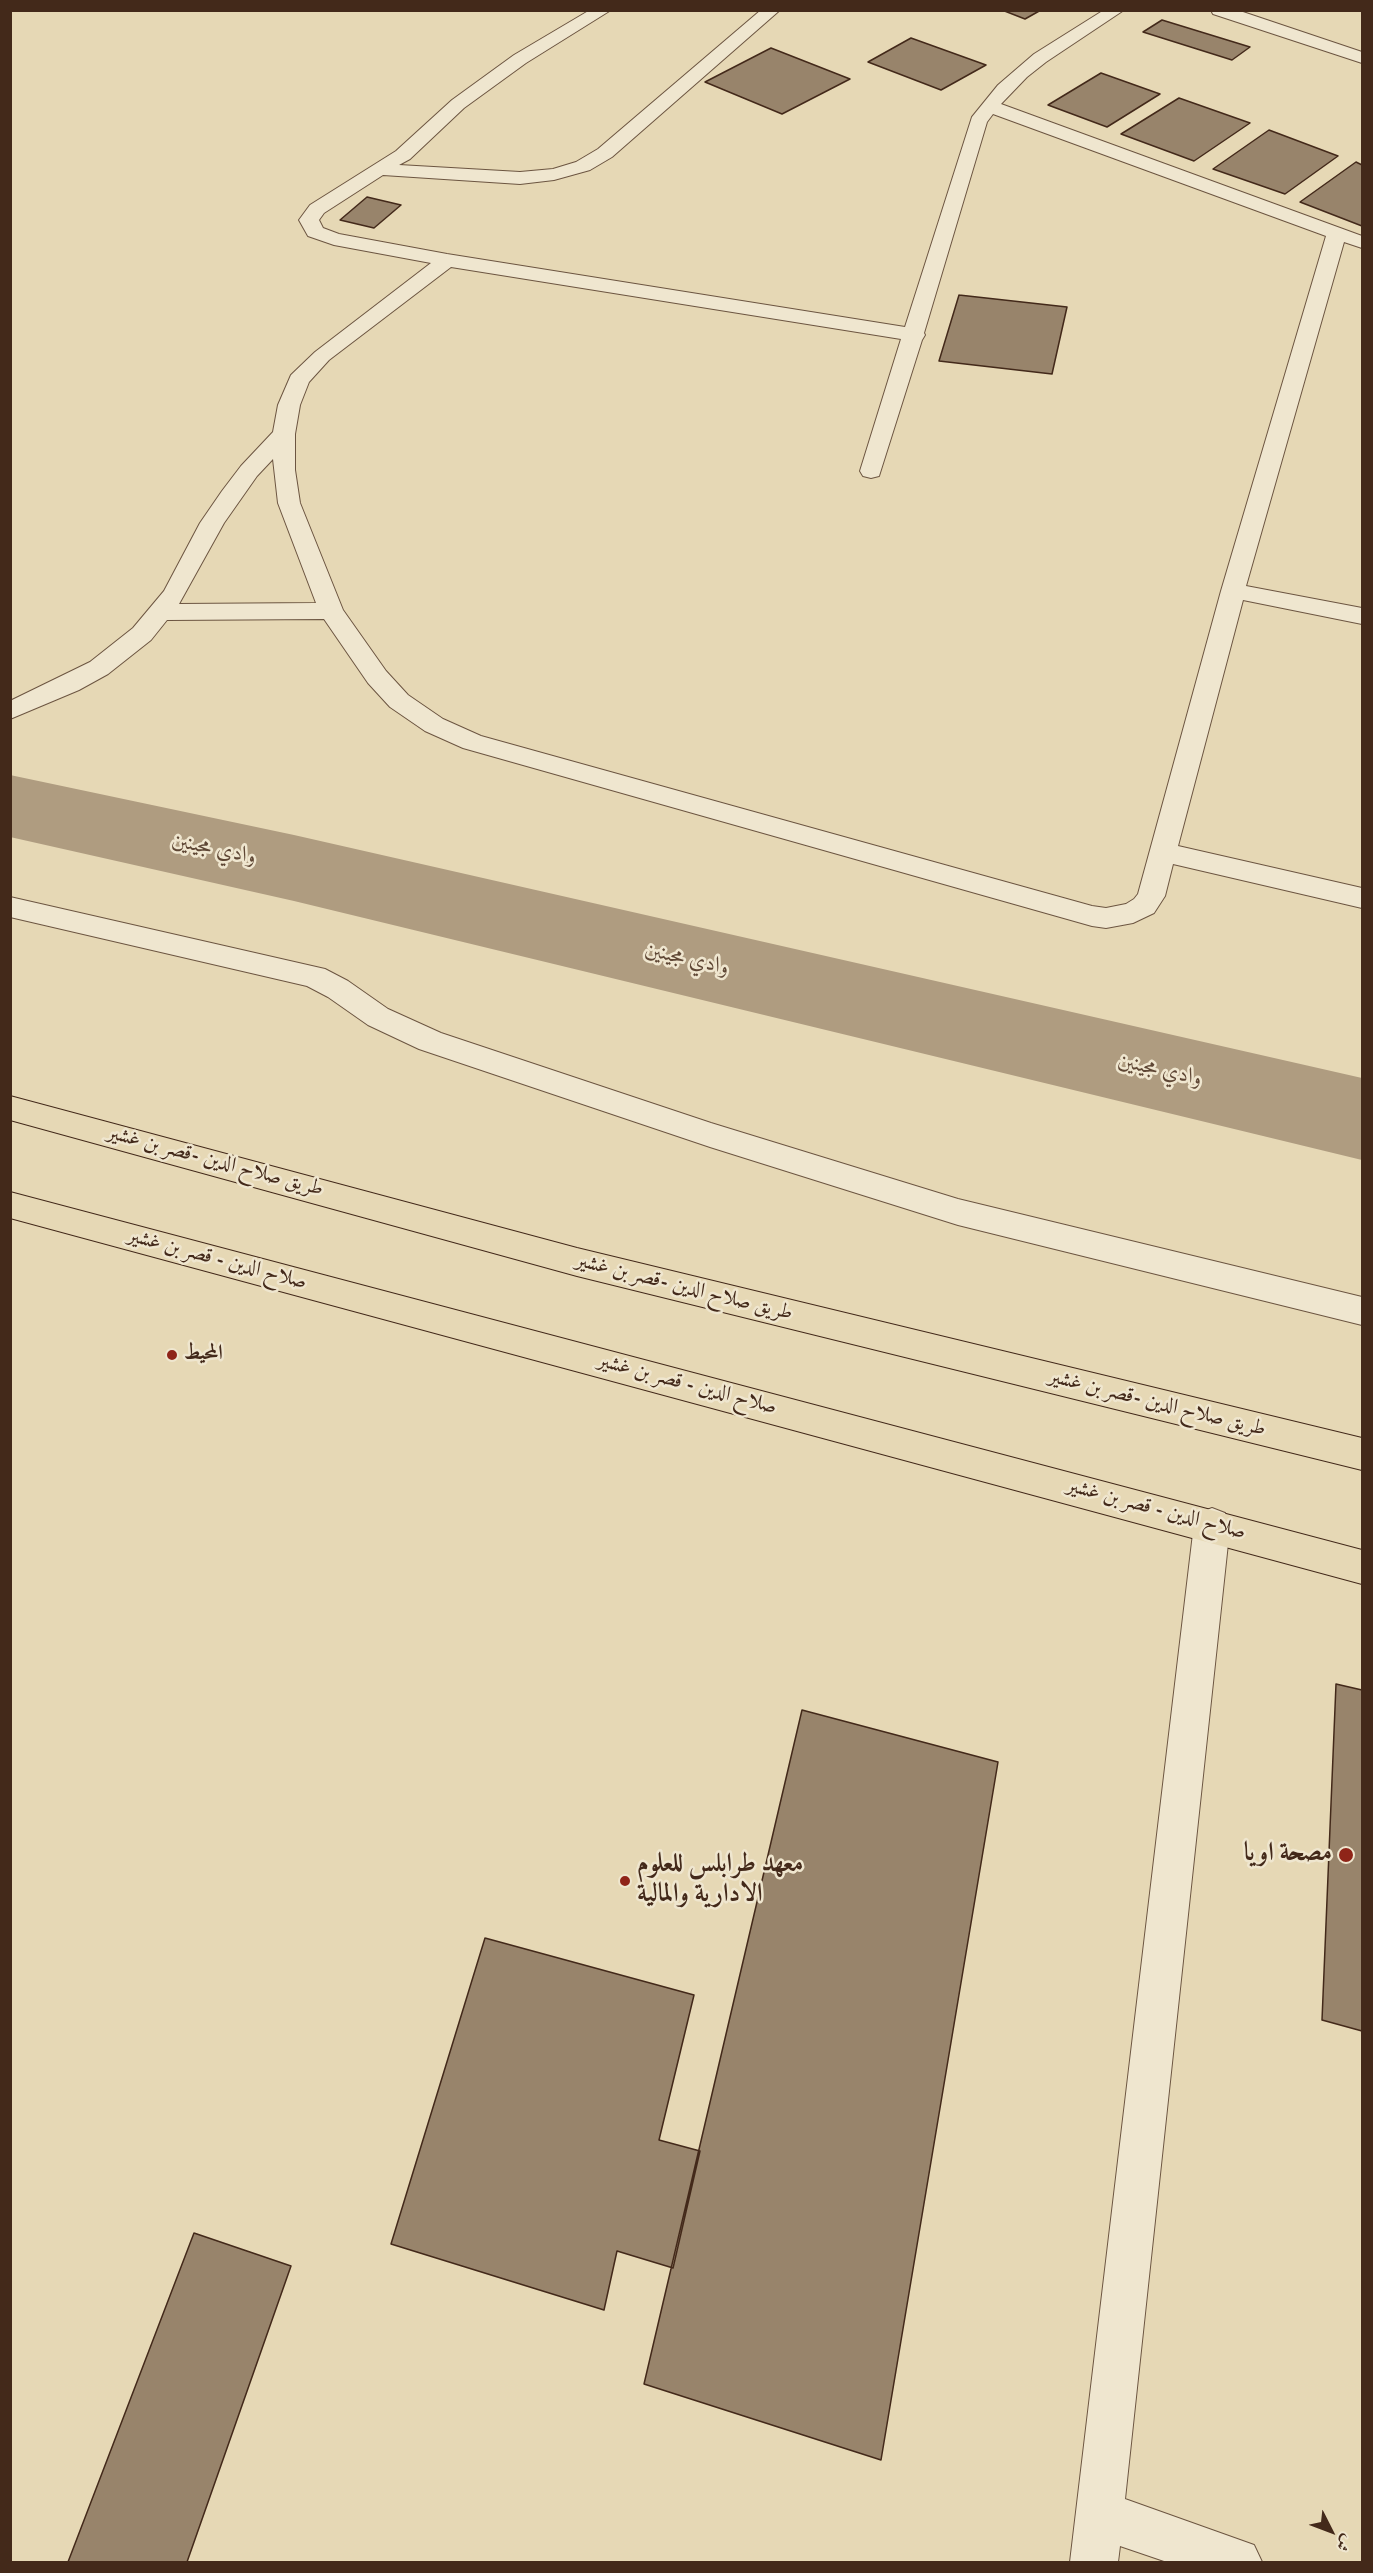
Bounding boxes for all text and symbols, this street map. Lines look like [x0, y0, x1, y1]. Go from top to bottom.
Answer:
water label: وادي مجينين [169, 828, 259, 872]
water label: وادي مجينين [642, 937, 732, 983]
water label: وادي مجينين [1115, 1048, 1205, 1094]
street label: طريق صلاح الدين -قصر بن غشير [104, 1121, 326, 1203]
street label: صلاح الدين - قصر بن غشير [125, 1224, 309, 1296]
street label: طريق صلاح الدين -قصر بن غشير [573, 1249, 795, 1327]
place label: المحيط [184, 1342, 223, 1368]
marker: المحيط [165, 1348, 179, 1362]
street label: صلاح الدين - قصر بن غشير [595, 1349, 779, 1421]
street label: طريق صلاح الدين -قصر بن غشير [1046, 1365, 1268, 1443]
street label: صلاح الدين - قصر بن غشير [1064, 1474, 1248, 1546]
place label: مصحة اويا [1244, 1839, 1332, 1871]
marker: مصحة اويا [1337, 1846, 1355, 1864]
place label: معهد طرابلس للعلوم الادارية والمالية [637, 1850, 803, 1912]
marker: معهد طرابلس للعلوم الادارية والمالية [618, 1874, 632, 1888]
north arrow [1301, 2501, 1361, 2561]
text: ش [1332, 2530, 1357, 2556]

